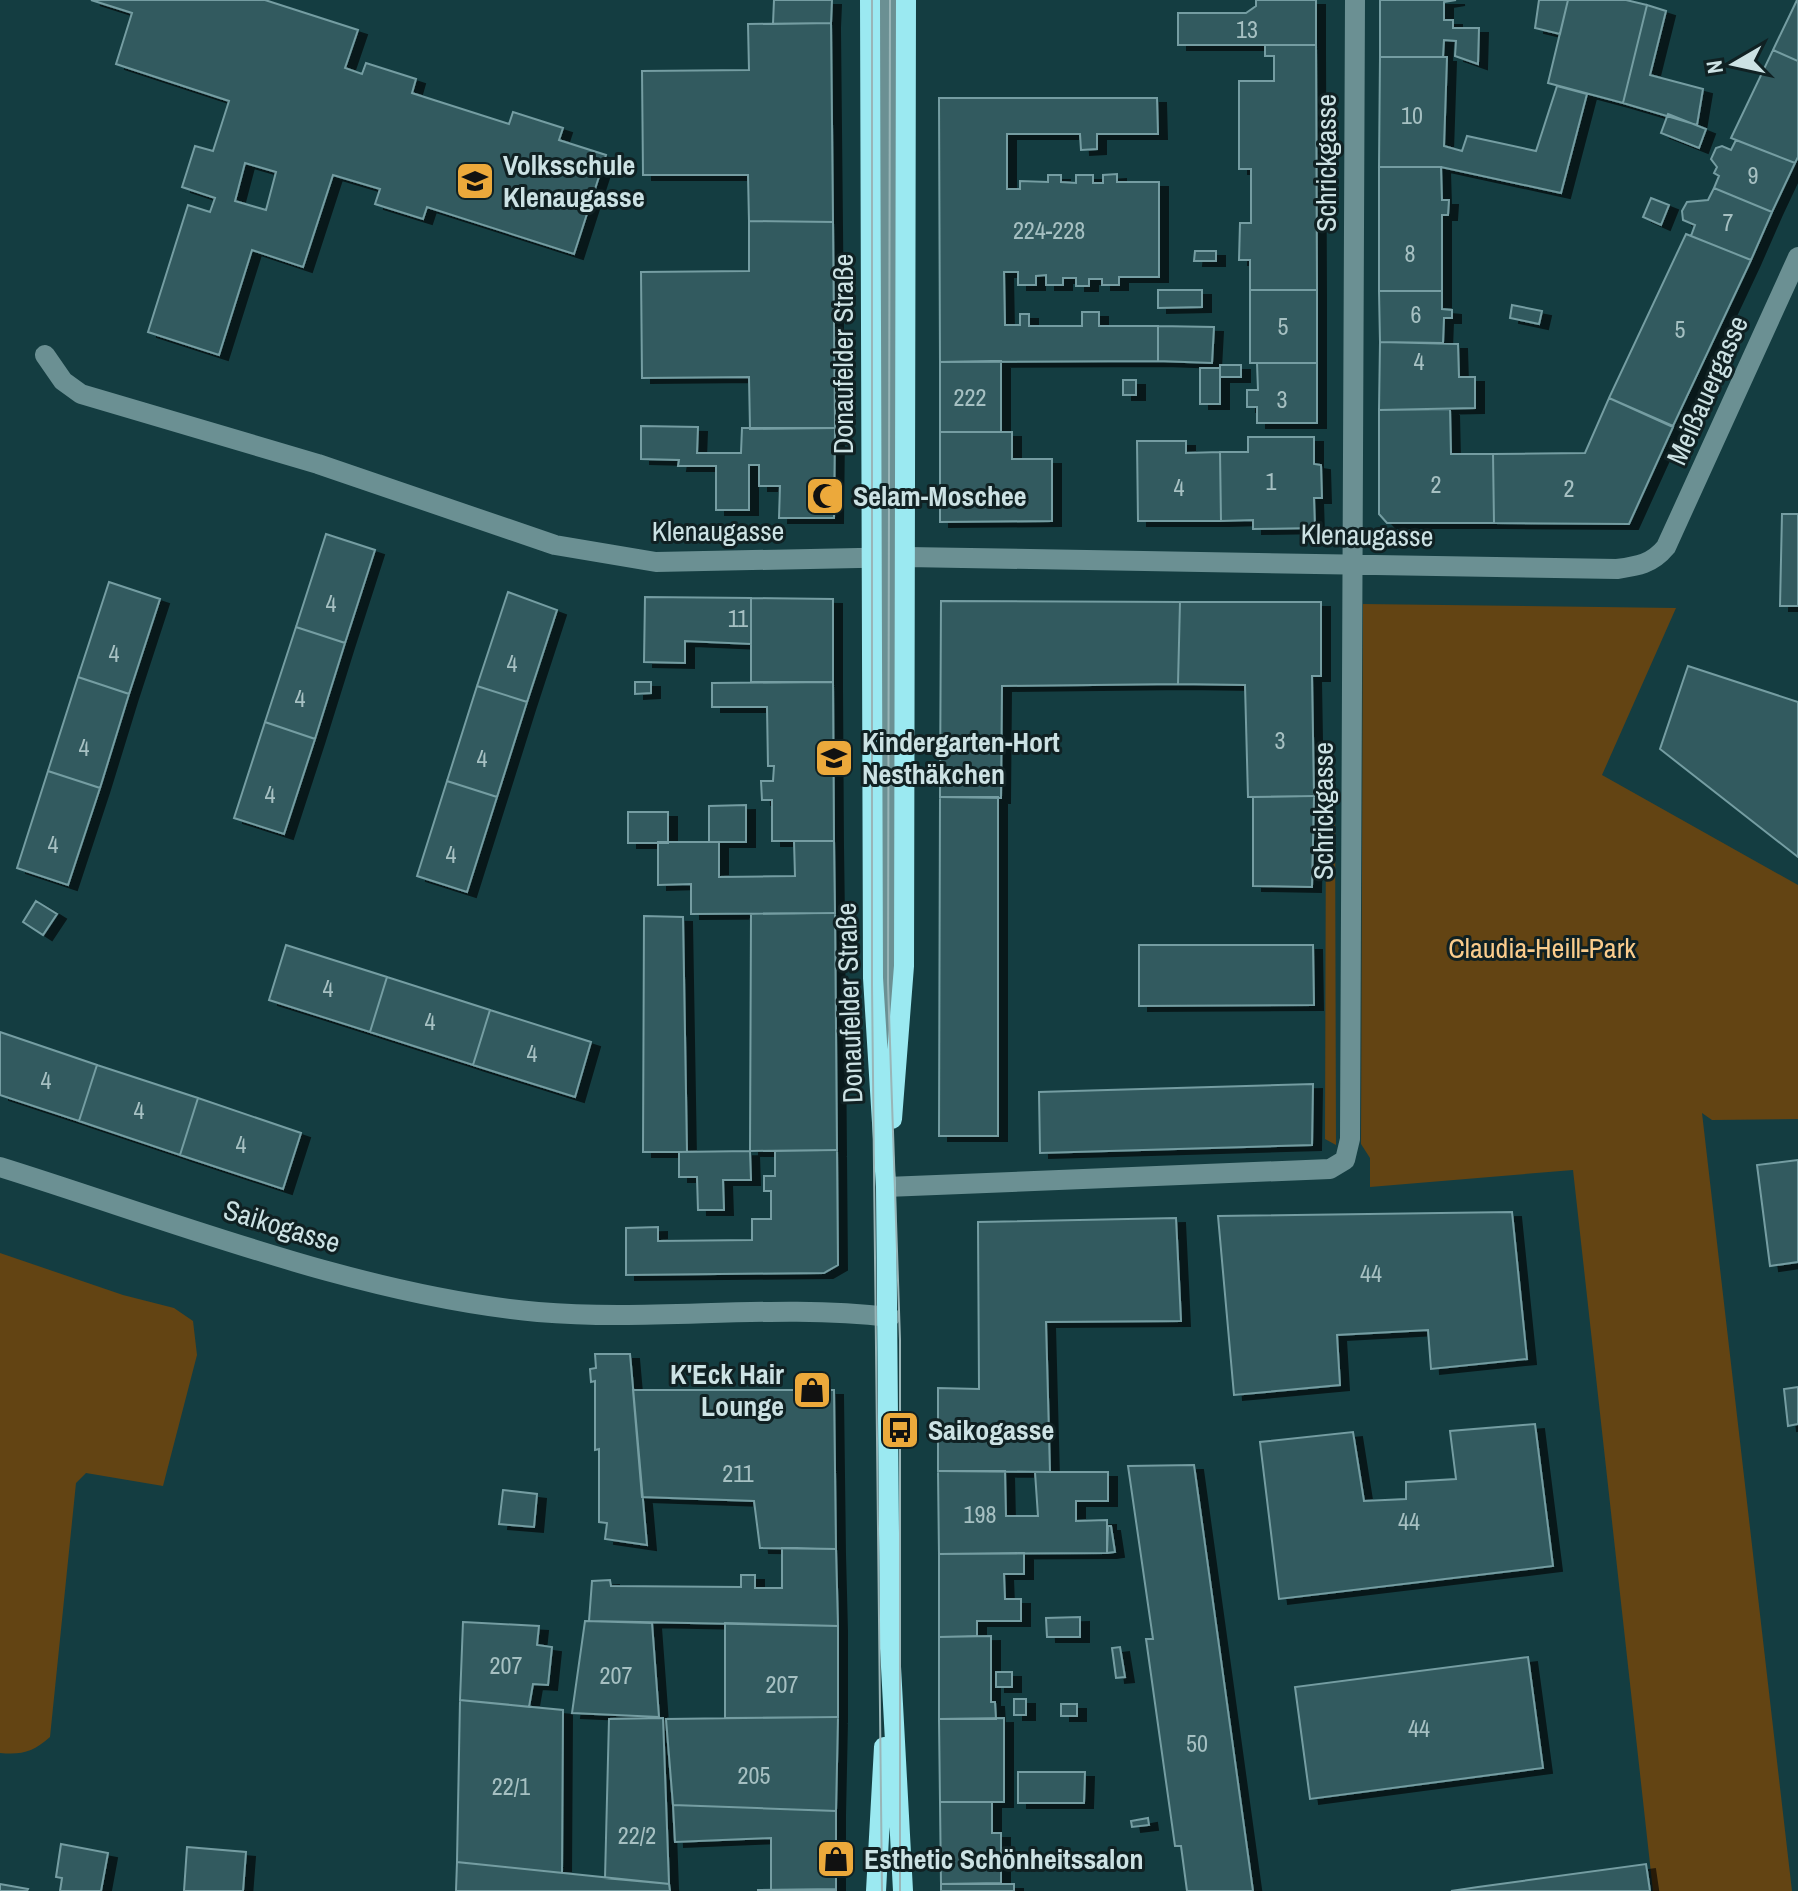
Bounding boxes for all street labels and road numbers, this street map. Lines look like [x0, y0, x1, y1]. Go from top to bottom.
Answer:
street label: Schrickgasse [1307, 94, 1345, 232]
street label: Donaufelder Straße [824, 254, 862, 454]
street label: Meißauergasse [1657, 309, 1757, 471]
street label: Klenaugasse [652, 512, 784, 550]
street label: Klenaugasse [1300, 515, 1434, 555]
street label: Schrickgasse [1304, 742, 1342, 880]
street label: Donaufelder Straße [827, 902, 871, 1104]
street label: Saikogasse [219, 1190, 345, 1262]

